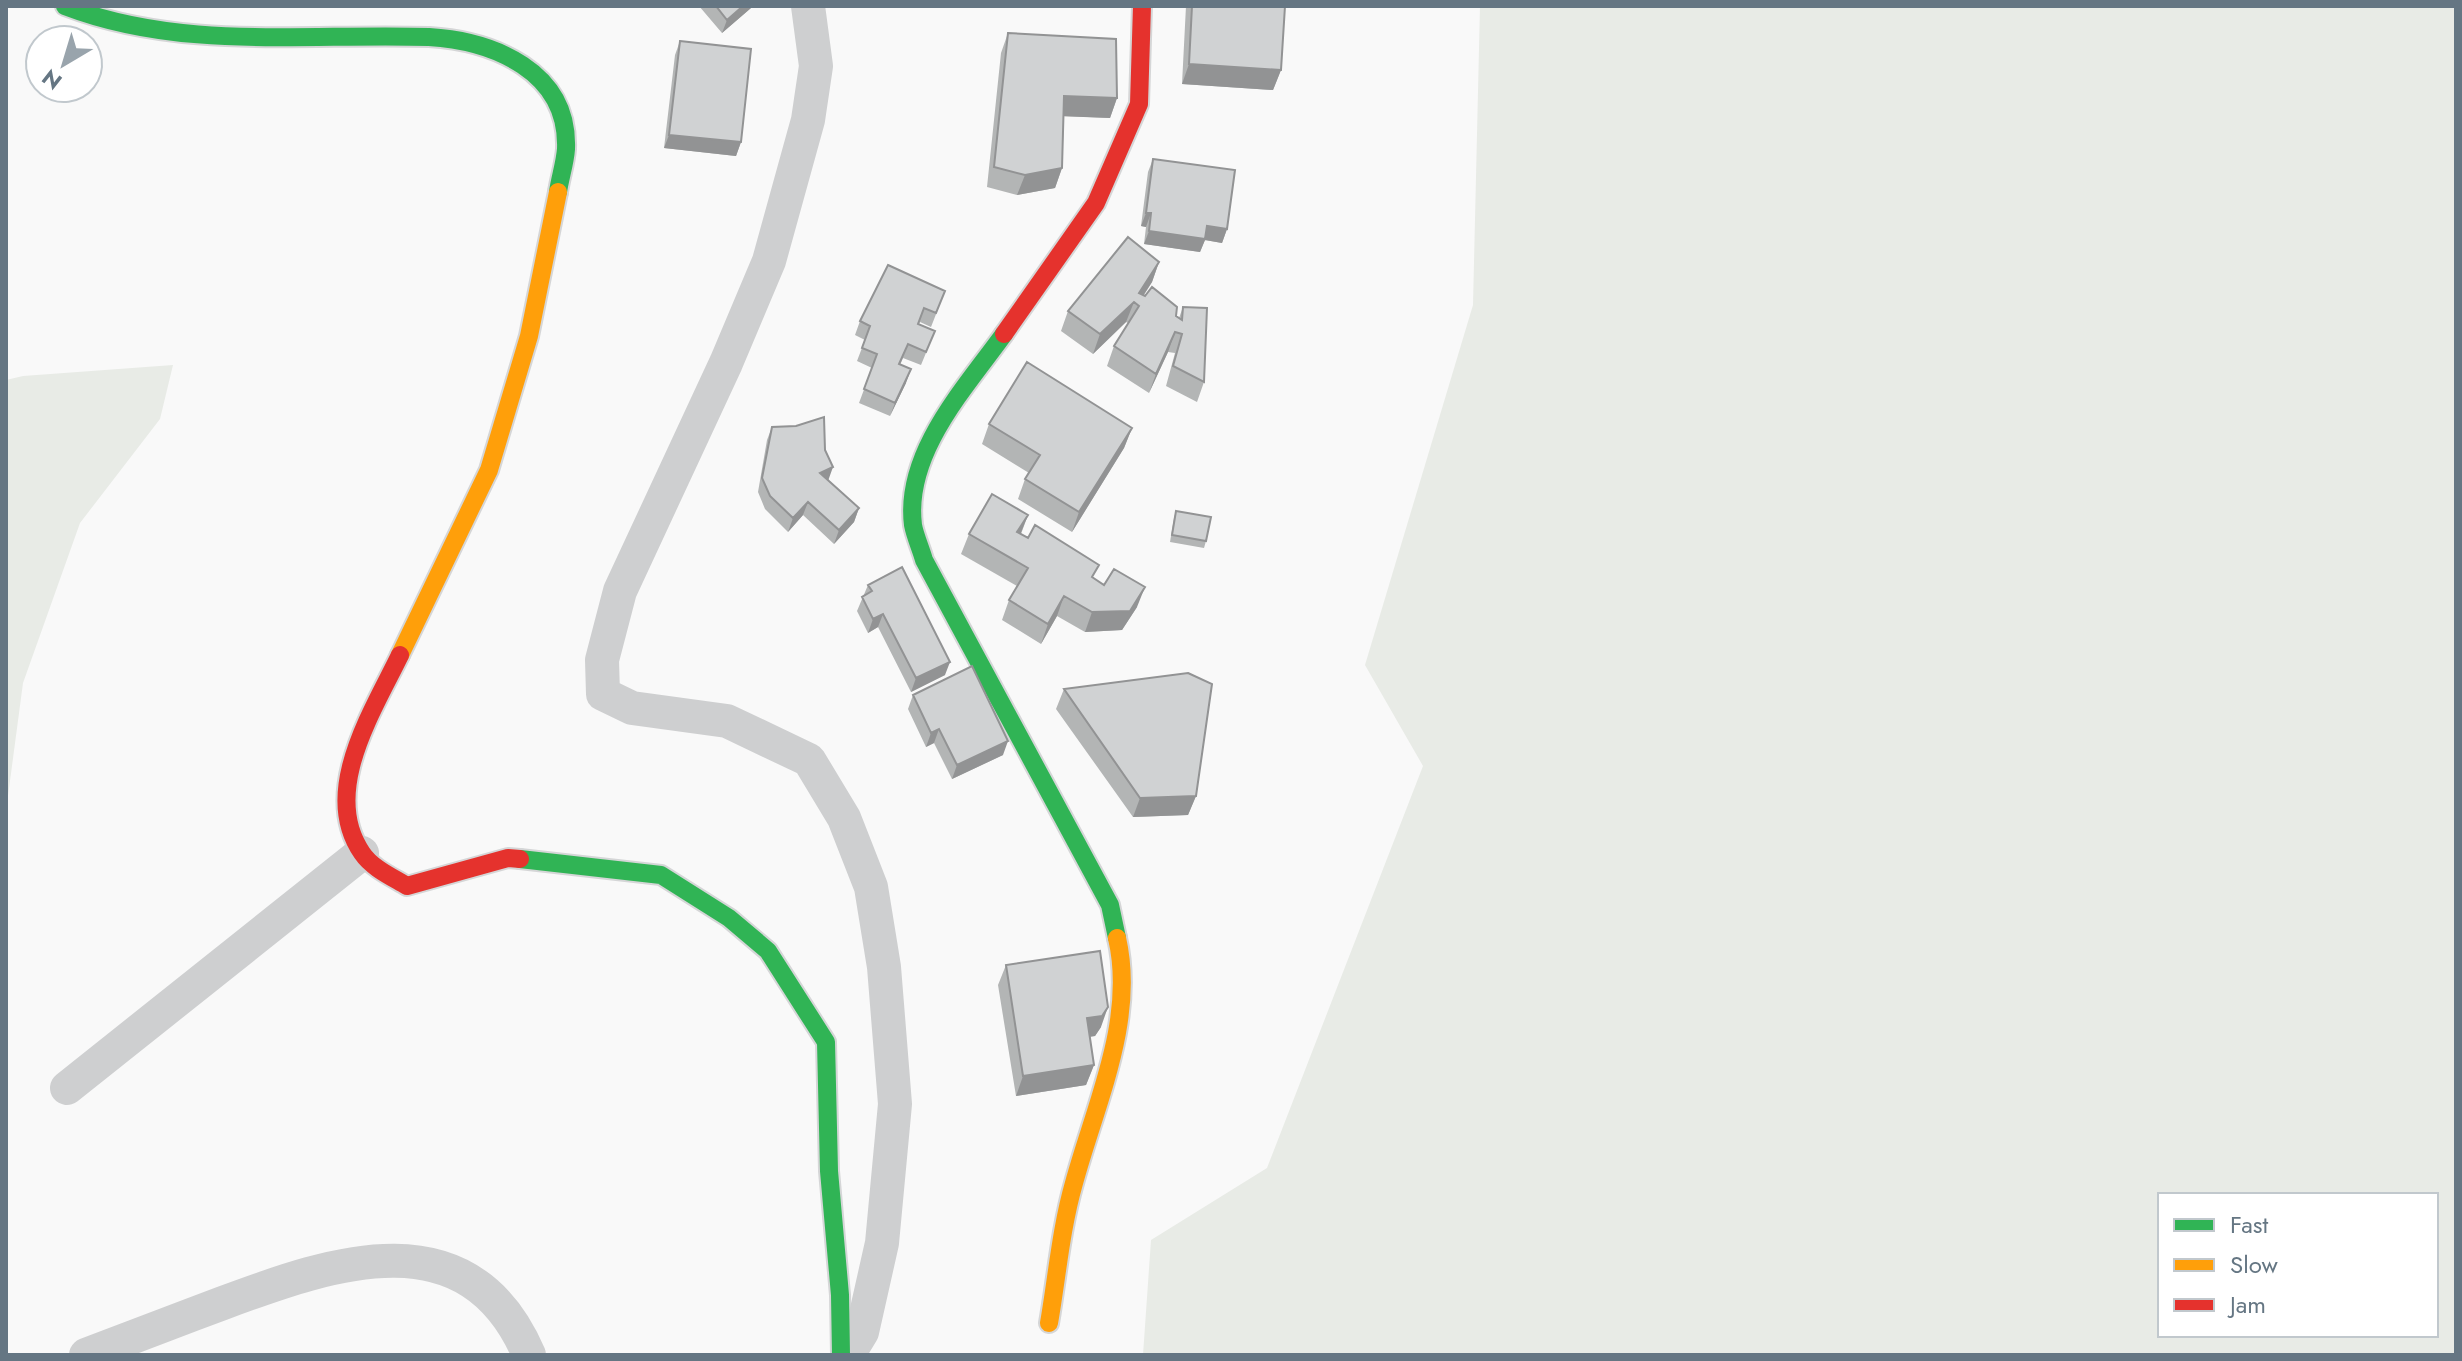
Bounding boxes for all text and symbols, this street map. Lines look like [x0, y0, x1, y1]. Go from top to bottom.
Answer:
north arrow [24, 24, 104, 104]
text: N [35, 62, 68, 98]
legend [2158, 1193, 2438, 1337]
text: Fast [2230, 1207, 2268, 1242]
text: Slow [2230, 1247, 2278, 1282]
text: Jam [2227, 1287, 2266, 1322]

